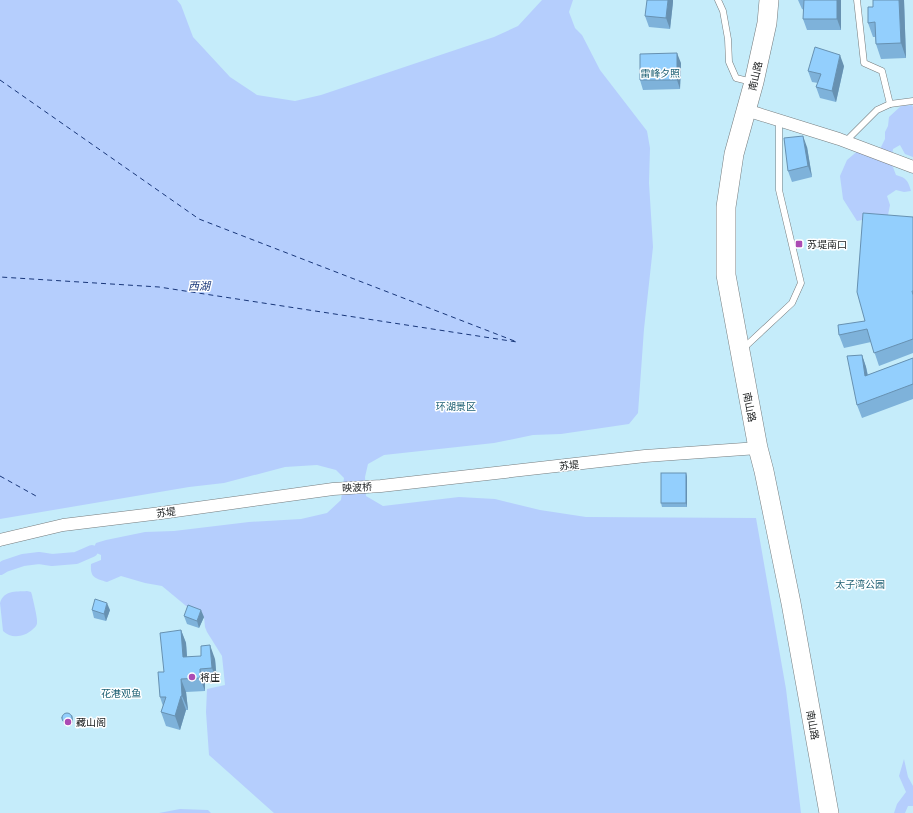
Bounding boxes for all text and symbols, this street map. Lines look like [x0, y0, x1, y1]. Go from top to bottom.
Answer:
street label: 南山路 [746, 60, 764, 92]
park label: 雷峰夕照 [640, 67, 680, 79]
place label: 苏堤南口 [807, 238, 847, 250]
marker: 苏堤南口 [794, 239, 804, 249]
water label: 西湖 [188, 279, 212, 292]
street label: 南山路 [741, 391, 759, 423]
park label: 环湖景区 [436, 400, 476, 412]
street label: 苏堤 [558, 458, 580, 472]
street label: 映波桥 [342, 480, 372, 494]
street label: 苏堤 [155, 505, 177, 519]
park label: 太子湾公园 [835, 578, 885, 590]
place label: 将庄 [200, 671, 220, 683]
marker: 将庄 [187, 672, 197, 682]
park label: 花港观鱼 [101, 687, 141, 699]
street label: 南山路 [804, 709, 822, 741]
place label: 藏山阁 [76, 716, 106, 728]
marker: 藏山阁 [63, 717, 73, 727]

